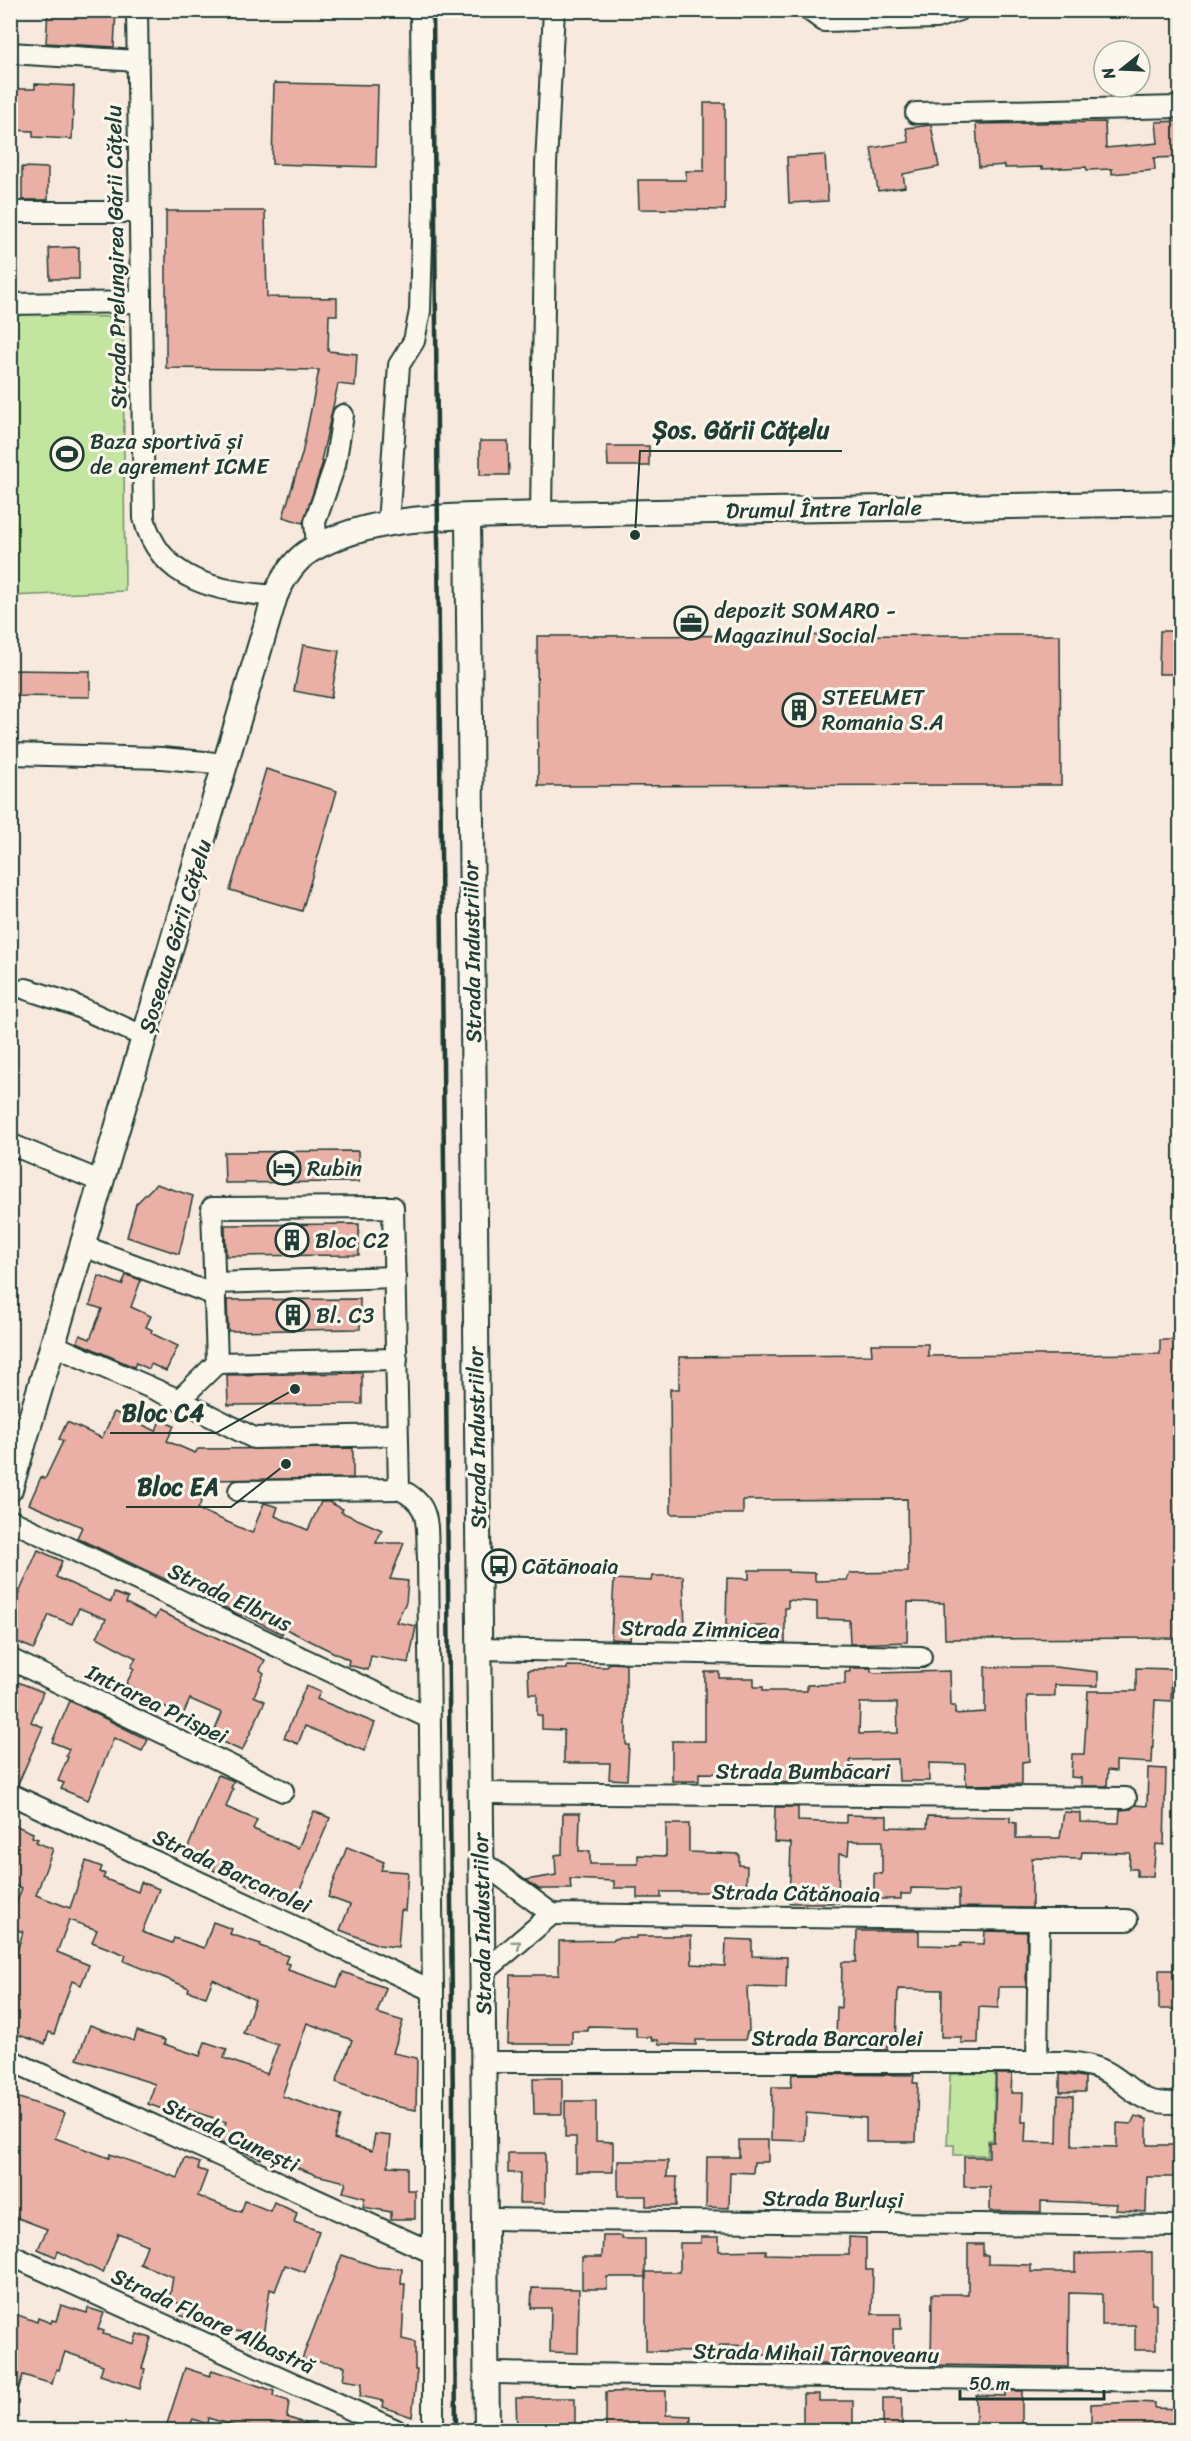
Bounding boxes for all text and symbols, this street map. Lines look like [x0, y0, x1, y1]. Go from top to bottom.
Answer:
north arrow [1092, 39, 1152, 99]
text: N [1092, 63, 1124, 84]
street label: Strada Prelungirea Gării Cățelu [94, 105, 138, 409]
callout: Șos. Gării Cățelu [640, 409, 842, 451]
text: Șos. Gării Cățelu [652, 409, 831, 451]
place label: Baza sportivă și de agrement ICME [90, 422, 270, 486]
sports icon: Baza sportivă și de agrement ICME [49, 436, 85, 472]
street label: Drumul Între Tarlale [726, 488, 922, 530]
place label: depozit SOMARO - Magazinul Social [714, 591, 896, 655]
office icon: depozit SOMARO - Magazinul Social [673, 605, 709, 641]
place label: STEELMET Romania S.A [822, 678, 944, 742]
building icon: STEELMET Romania S.A [781, 692, 817, 728]
street label: Șoseaua Gării Cățelu [127, 834, 223, 1038]
street label: Strada Industriilor [451, 859, 493, 1043]
place label: Rubin [307, 1149, 362, 1188]
hotel icon: Rubin [266, 1150, 302, 1186]
place label: Bloc C2 [315, 1221, 390, 1260]
building icon: Bloc C2 [274, 1222, 310, 1258]
place label: Bl. C3 [316, 1296, 374, 1335]
building icon: Bl. C3 [275, 1297, 311, 1333]
street label: Strada Industriilor [456, 1345, 498, 1529]
callout: Bloc C4 [110, 1391, 216, 1433]
text: Bloc C4 [122, 1392, 204, 1434]
callout: Bloc EA [126, 1465, 231, 1507]
text: Bloc EA [137, 1466, 219, 1508]
place label: Cătănoaia [522, 1547, 619, 1586]
bus stop icon: Cătănoaia [481, 1548, 517, 1584]
street label: Strada Elbrus [161, 1551, 299, 1643]
street label: Strada Zimnicea [620, 1608, 780, 1650]
street label: Intrarea Prispei [78, 1652, 235, 1756]
street label: Strada Bumbăcari [716, 1752, 891, 1791]
street label: Strada Barcarolei [146, 1817, 319, 1925]
street label: Strada Industriilor [461, 1831, 503, 2015]
street label: Strada Cătănoaia [711, 1872, 881, 1914]
one-way arrow [510, 1940, 521, 1951]
street label: Strada Barcarolei [752, 2019, 923, 2058]
street label: Strada Cunești [156, 2086, 306, 2184]
street label: Strada Burluși [762, 2178, 905, 2220]
street label: Strada Floare Albastră [105, 2257, 322, 2386]
street label: Strada Mihail Târnoveanu [693, 2331, 940, 2375]
scale bar [960, 2363, 1104, 2401]
text: 50 m [969, 2368, 1010, 2400]

